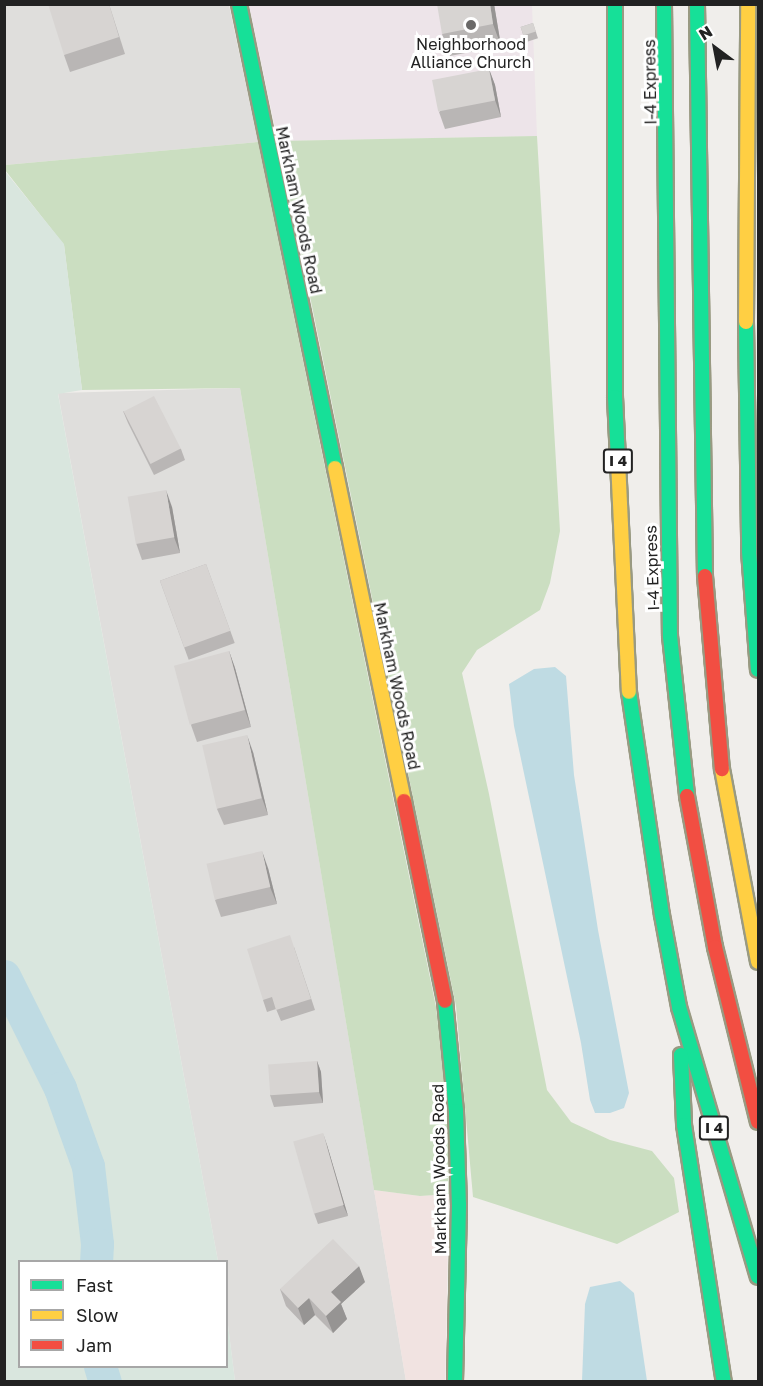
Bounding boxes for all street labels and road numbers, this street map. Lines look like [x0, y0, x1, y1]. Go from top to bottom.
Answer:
street label: I-4 Express [640, 39, 660, 125]
street label: Markham Woods Road [272, 125, 326, 295]
road number: I 4 [602, 449, 634, 473]
street label: I-4 Express [641, 525, 663, 611]
street label: Markham Woods Road [370, 601, 424, 771]
street label: Markham Woods Road [428, 1084, 450, 1254]
road number: I 4 [698, 1116, 730, 1140]

